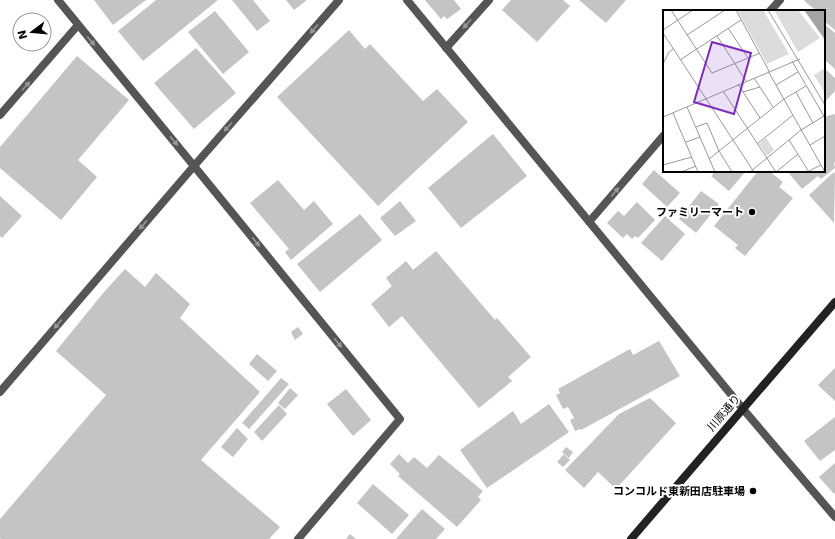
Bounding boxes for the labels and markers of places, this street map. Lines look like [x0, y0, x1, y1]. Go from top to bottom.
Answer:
place label: ファミリーマート [656, 206, 744, 219]
marker: ファミリーマート [747, 207, 757, 217]
place label: コンコルド東新田店駐車場 [613, 485, 745, 498]
marker: コンコルド東新田店駐車場 [748, 486, 758, 496]

